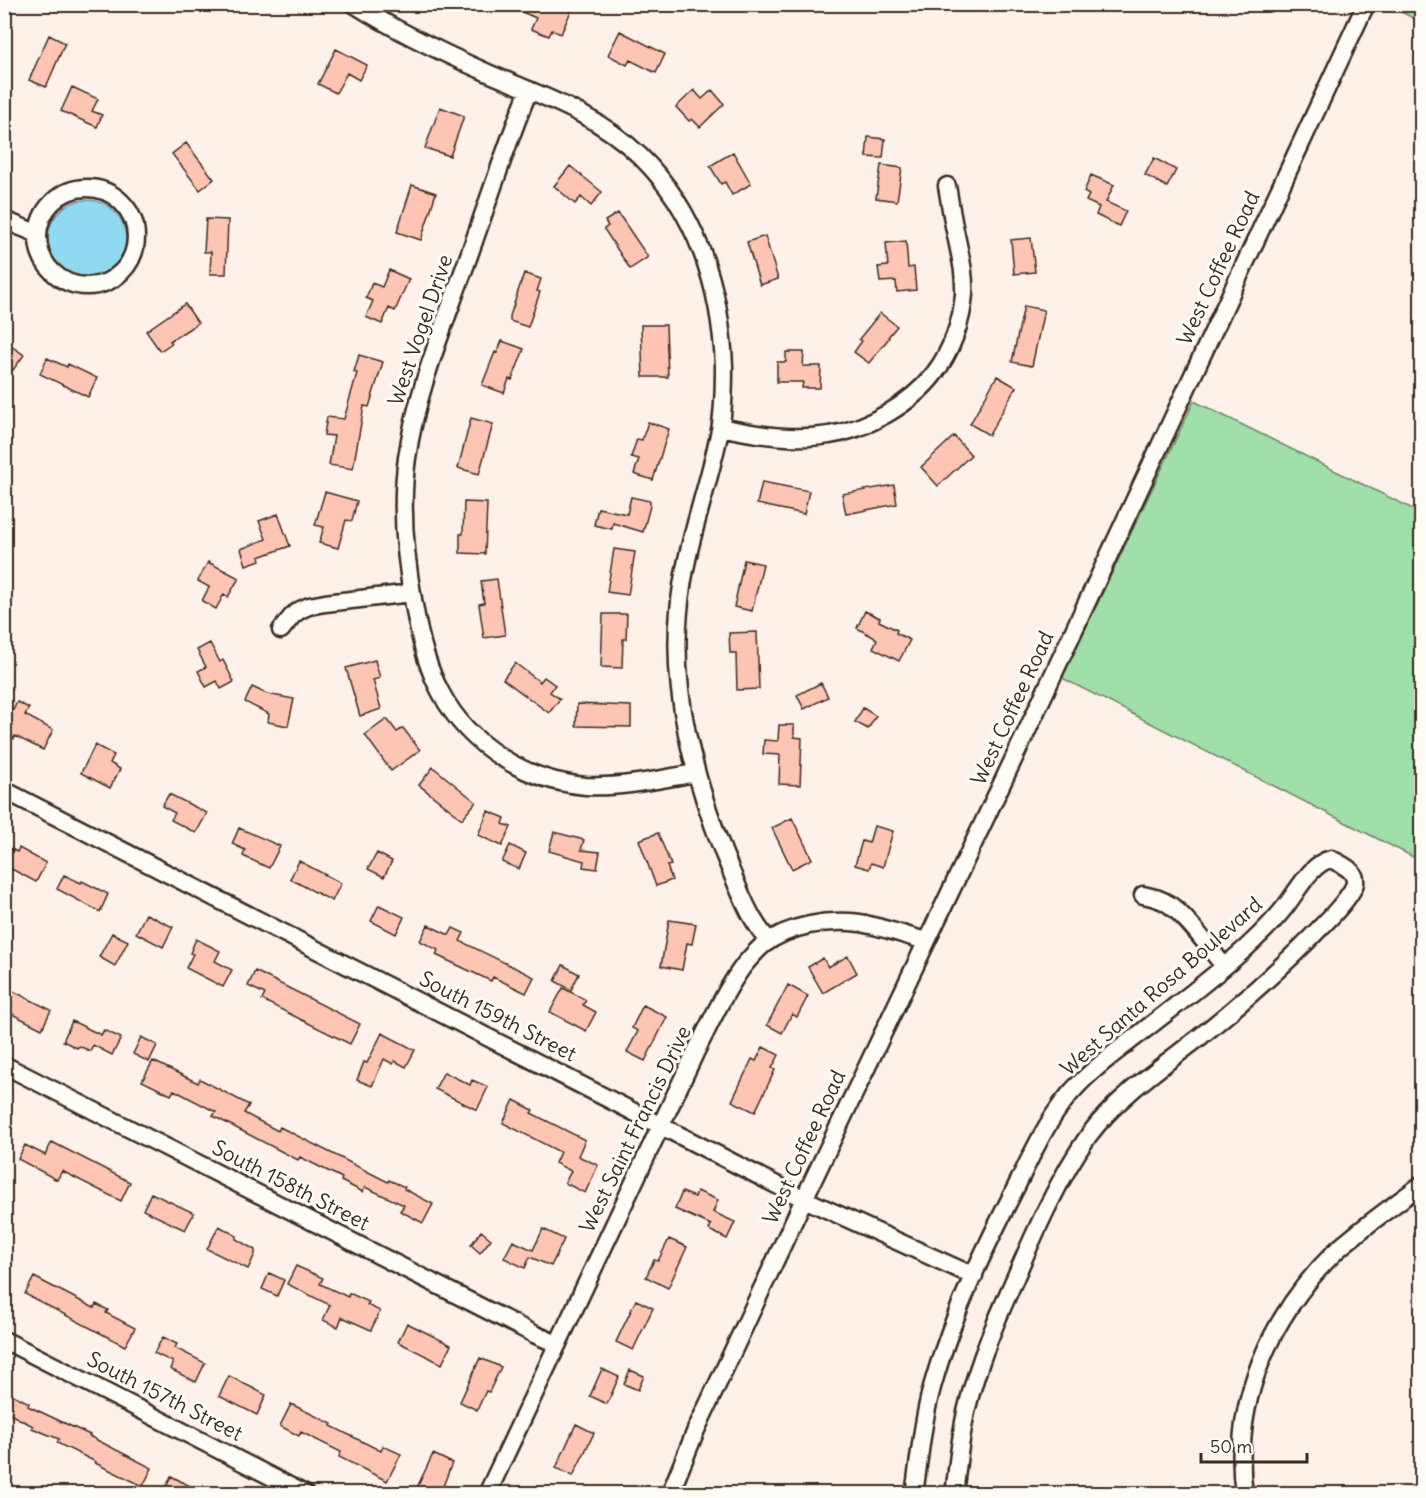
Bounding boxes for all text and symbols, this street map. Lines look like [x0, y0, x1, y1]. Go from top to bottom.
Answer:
street label: West Coffee Road [1171, 187, 1265, 349]
street label: West Vogel Drive [382, 251, 458, 409]
street label: West Coffee Road [965, 627, 1059, 789]
street label: West Santa Rosa Boulevard [1054, 891, 1268, 1081]
street label: South 159th Street [415, 965, 581, 1067]
street label: West Saint Francis Drive [573, 1021, 697, 1237]
street label: West Coffee Road [757, 1066, 851, 1228]
street label: South 158th Street [208, 1134, 374, 1236]
street label: South 157th Street [83, 1345, 247, 1447]
scale bar [1201, 1426, 1308, 1464]
text: 50 m [1210, 1435, 1252, 1458]

